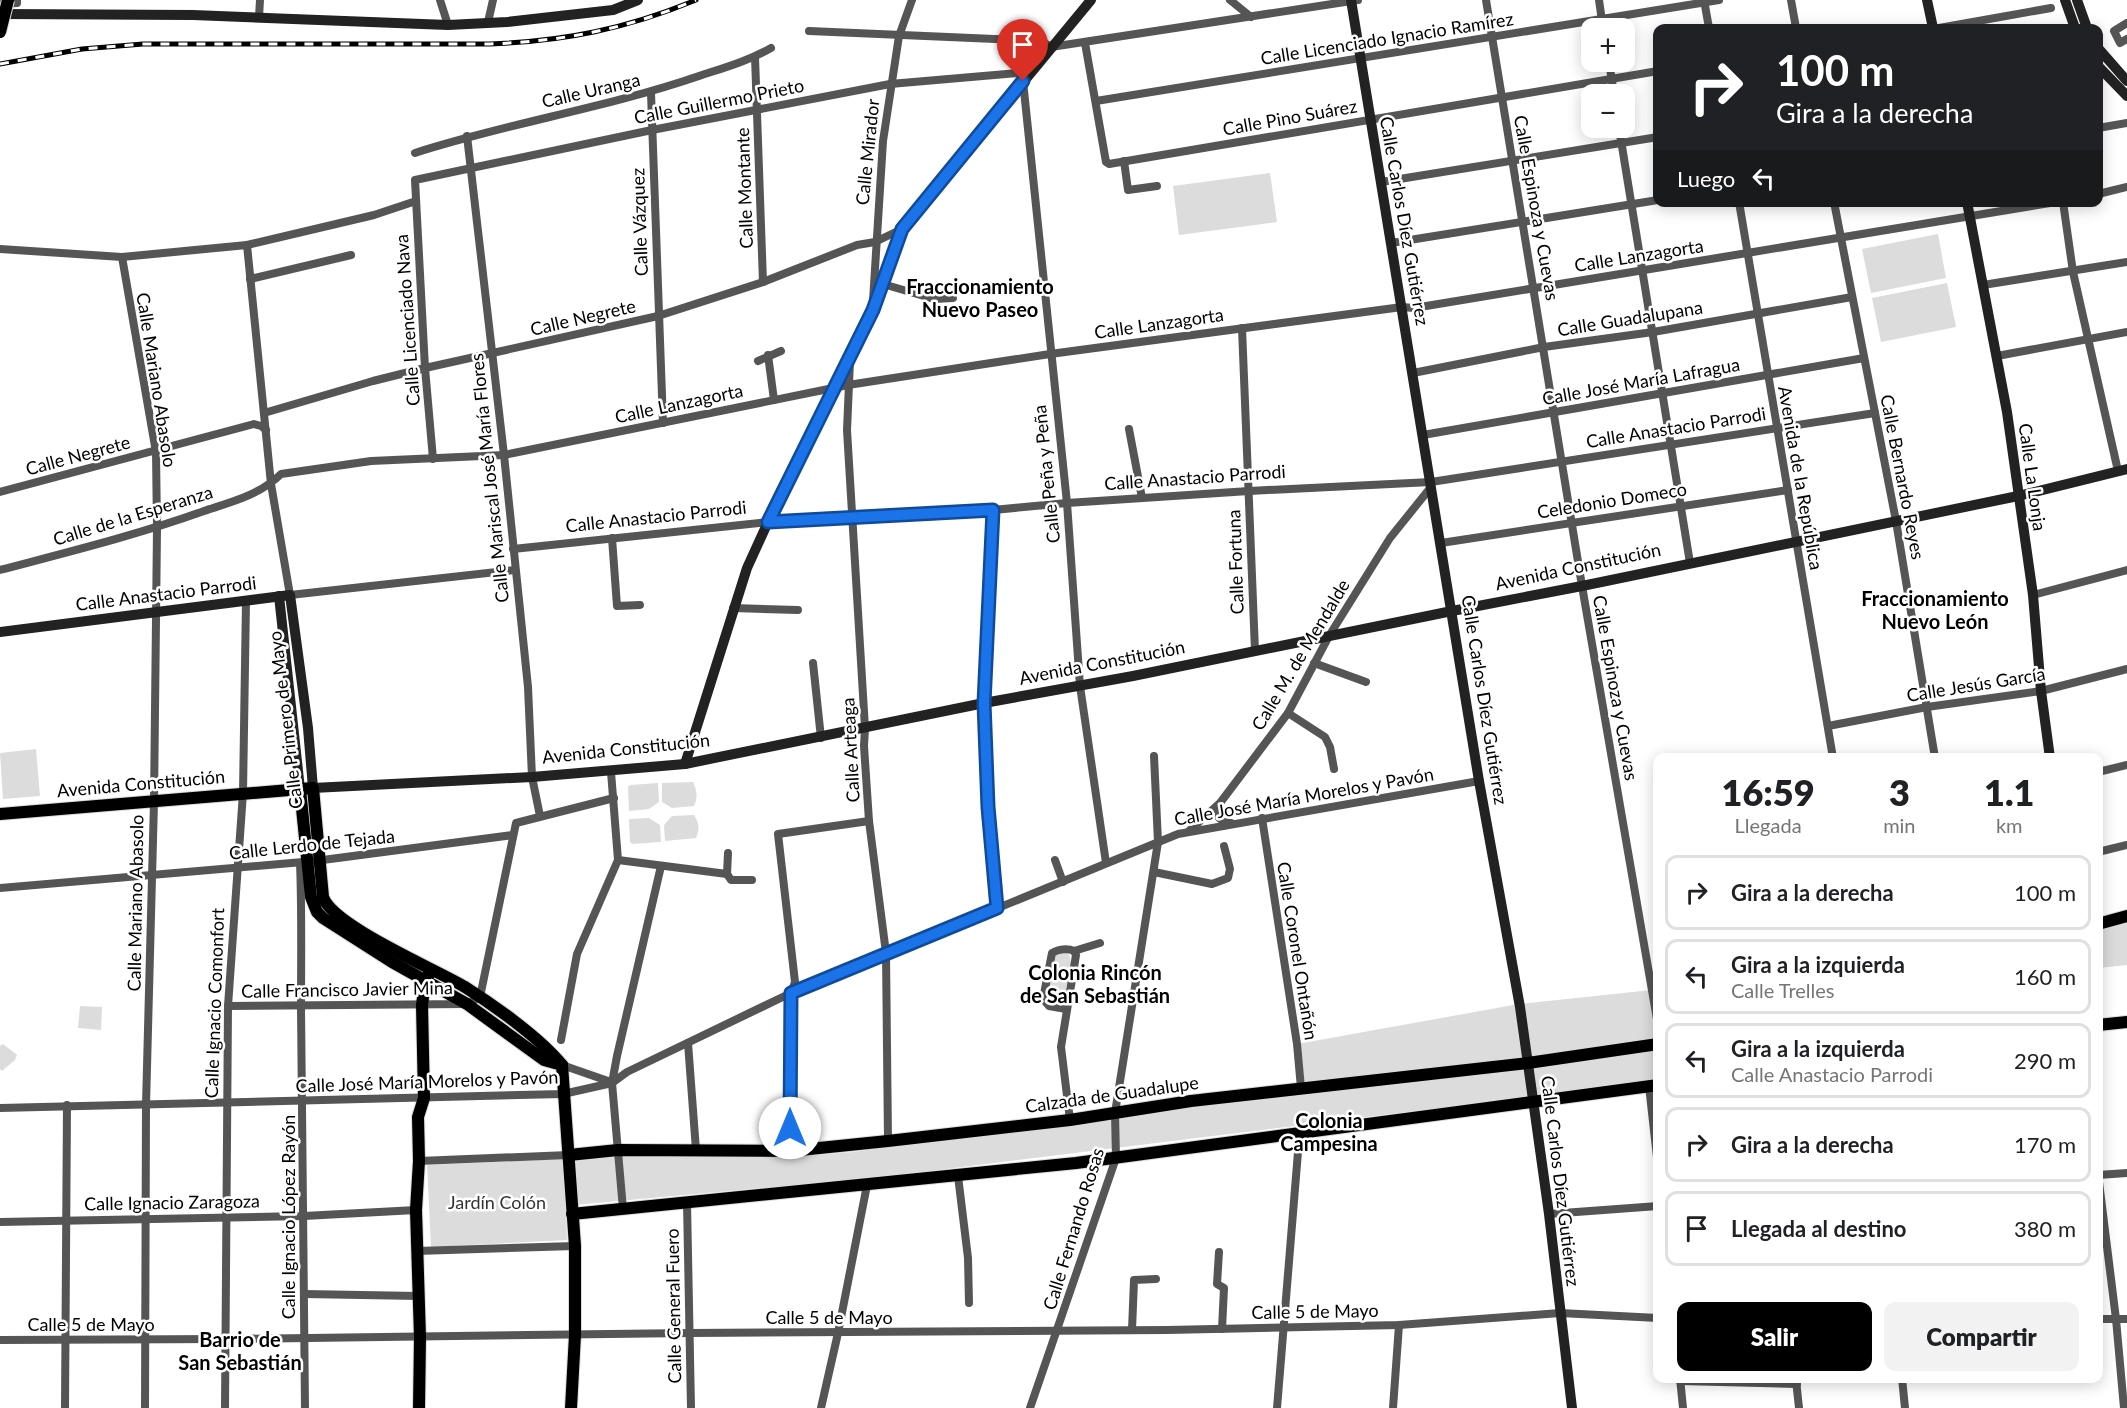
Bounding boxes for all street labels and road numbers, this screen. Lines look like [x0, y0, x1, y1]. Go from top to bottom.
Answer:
street label: Calle Licenciado Ignacio Ramírez [1259, 7, 1515, 69]
street label: Calle Uranga [539, 68, 642, 112]
street label: Calle Guillermo Prieto [632, 74, 806, 128]
street label: Calle Pino Suárez [1221, 94, 1359, 140]
street label: Calle Mirador [850, 97, 884, 206]
street label: Calle Espinoza y Cuevas [1510, 113, 1564, 302]
street label: Calle Carlos Díez Gutiérrez [1376, 115, 1434, 327]
street label: Calle Montante [731, 127, 757, 249]
street label: Calle Vázquez [626, 167, 652, 277]
street label: Calle Licenciado Nava [390, 233, 424, 407]
street label: Calle Lanzagorta [1573, 234, 1705, 276]
street label: Calle Mariano Abasolo [132, 291, 182, 469]
street label: Calle Negrete [528, 294, 638, 340]
street label: Calle Guadalupana [1556, 296, 1704, 340]
street label: Calle Lanzagorta [1093, 303, 1225, 343]
street label: Calle Mariscal José María Flores [465, 352, 513, 604]
street label: Calle José María Lafragua [1540, 353, 1741, 409]
street label: Calle Lanzagorta [613, 379, 745, 427]
street label: Avenida de la República [1774, 384, 1828, 572]
street label: Calle Bernardo Reyes [1876, 392, 1930, 561]
street label: Calle Anastacio Parrodi [1584, 402, 1767, 452]
street label: Calle Peña y Peña [1028, 404, 1064, 544]
street label: Calle La Lonja [2015, 422, 2051, 532]
street label: Calle Negrete [23, 431, 132, 480]
street label: Calle Anastacio Parrodi [1103, 460, 1286, 494]
street label: Celedonio Domeco [1535, 477, 1688, 523]
street label: Calle de la Esperanza [50, 480, 215, 550]
street label: Calle Anastacio Parrodi [564, 496, 747, 536]
street label: Calle Fortuna [1222, 509, 1248, 615]
street label: Avenida Constitución [1493, 538, 1663, 594]
street label: Calle Anastacio Parrodi [74, 571, 257, 615]
street label: Calle M. de Mendalde [1246, 575, 1354, 734]
street label: Calle Carlos Díez Gutiérrez [1458, 593, 1512, 806]
street label: Calle Espinoza y Cuevas [1589, 593, 1643, 782]
street label: Calle Primero de Mayo [263, 630, 307, 810]
street label: Avenida Constitución [1017, 635, 1187, 689]
street label: Calle Jesús García [1905, 662, 2047, 706]
street label: Calle Arteaga [836, 697, 864, 803]
street label: Avenida Constitución [541, 728, 711, 768]
street label: Calle José María Morelos y Pavón [1172, 762, 1435, 830]
street label: Avenida Constitución [56, 765, 226, 801]
street label: Calle Mariano Abasolo [122, 814, 148, 991]
street label: Calle Lerdo de Tejada [228, 824, 396, 864]
street label: Calle Coronel Ontañón [1273, 860, 1323, 1042]
street label: Calle Ignacio Comonfort [200, 907, 228, 1099]
street label: Calle Francisco Javier Mina [241, 976, 453, 1002]
street label: Calle José María Morelos y Pavón [295, 1065, 559, 1097]
street label: Calzada de Guadalupe [1024, 1071, 1200, 1117]
street label: Calle Carlos Díez Gutiérrez [1537, 1074, 1585, 1287]
street label: Calle Ignacio López Rayón [277, 1115, 299, 1319]
street label: Calle Fernando Rosas [1038, 1145, 1108, 1312]
street label: Calle Ignacio Zaragoza [84, 1189, 260, 1215]
street label: Calle General Fuero [661, 1228, 685, 1384]
street label: Calle 5 de Mayo [1251, 1299, 1379, 1323]
street label: Calle 5 de Mayo [765, 1306, 893, 1328]
street label: Calle 5 de Mayo [27, 1313, 155, 1335]

